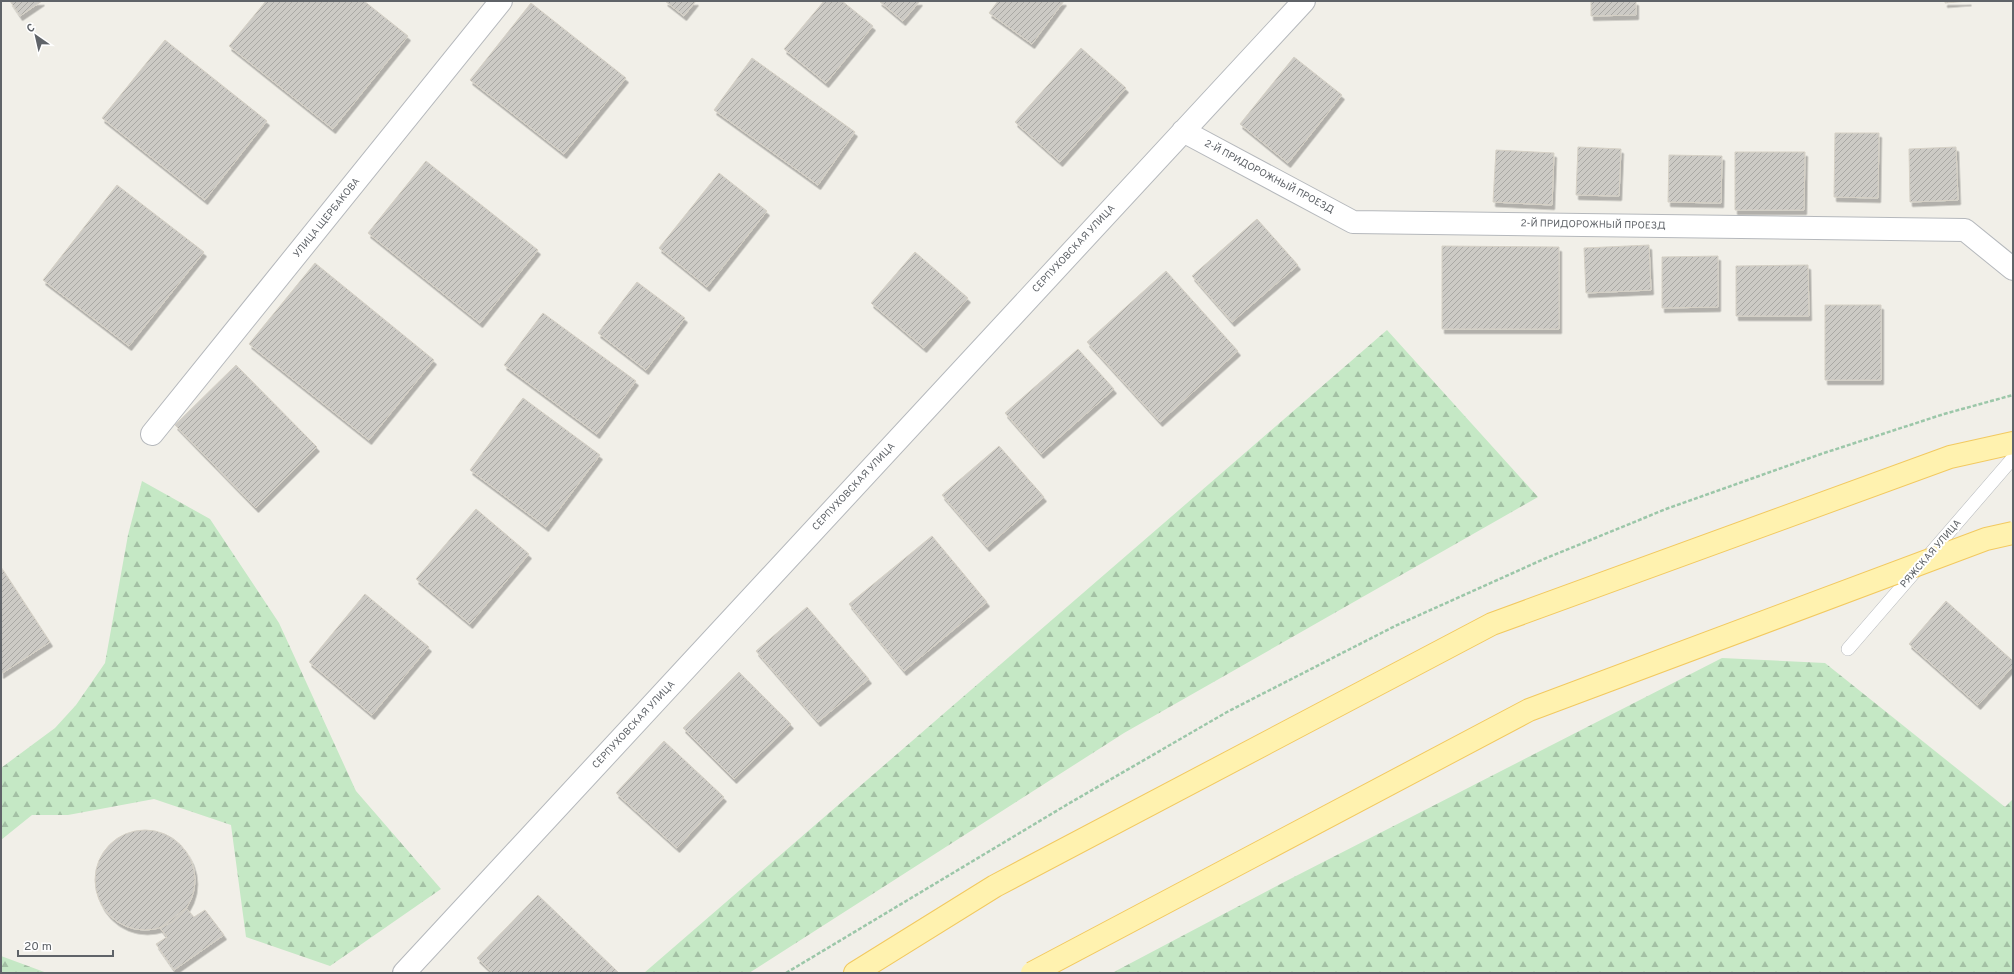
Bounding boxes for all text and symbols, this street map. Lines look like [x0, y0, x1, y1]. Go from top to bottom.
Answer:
north arrow [16, 16, 56, 56]
text: С [24, 21, 38, 36]
street label: 2-Й ПРИДОРОЖНЫЙ ПРОЕЗД [1202, 137, 1336, 217]
street label: УЛИЦА ЩЕРБАКОВА [291, 175, 363, 261]
street label: СЕРПУХОВСКАЯ УЛИЦА [1030, 202, 1118, 296]
street label: 2-Й ПРИДОРОЖНЫЙ ПРОЕЗД [1520, 217, 1666, 233]
street label: СЕРПУХОВСКАЯ УЛИЦА [810, 440, 898, 534]
street label: РЯЖСКАЯ УЛИЦА [1898, 517, 1964, 591]
street label: СЕРПУХОВСКАЯ УЛИЦА [590, 678, 678, 772]
scale bar [18, 932, 113, 958]
text: 20 m [24, 939, 52, 955]

